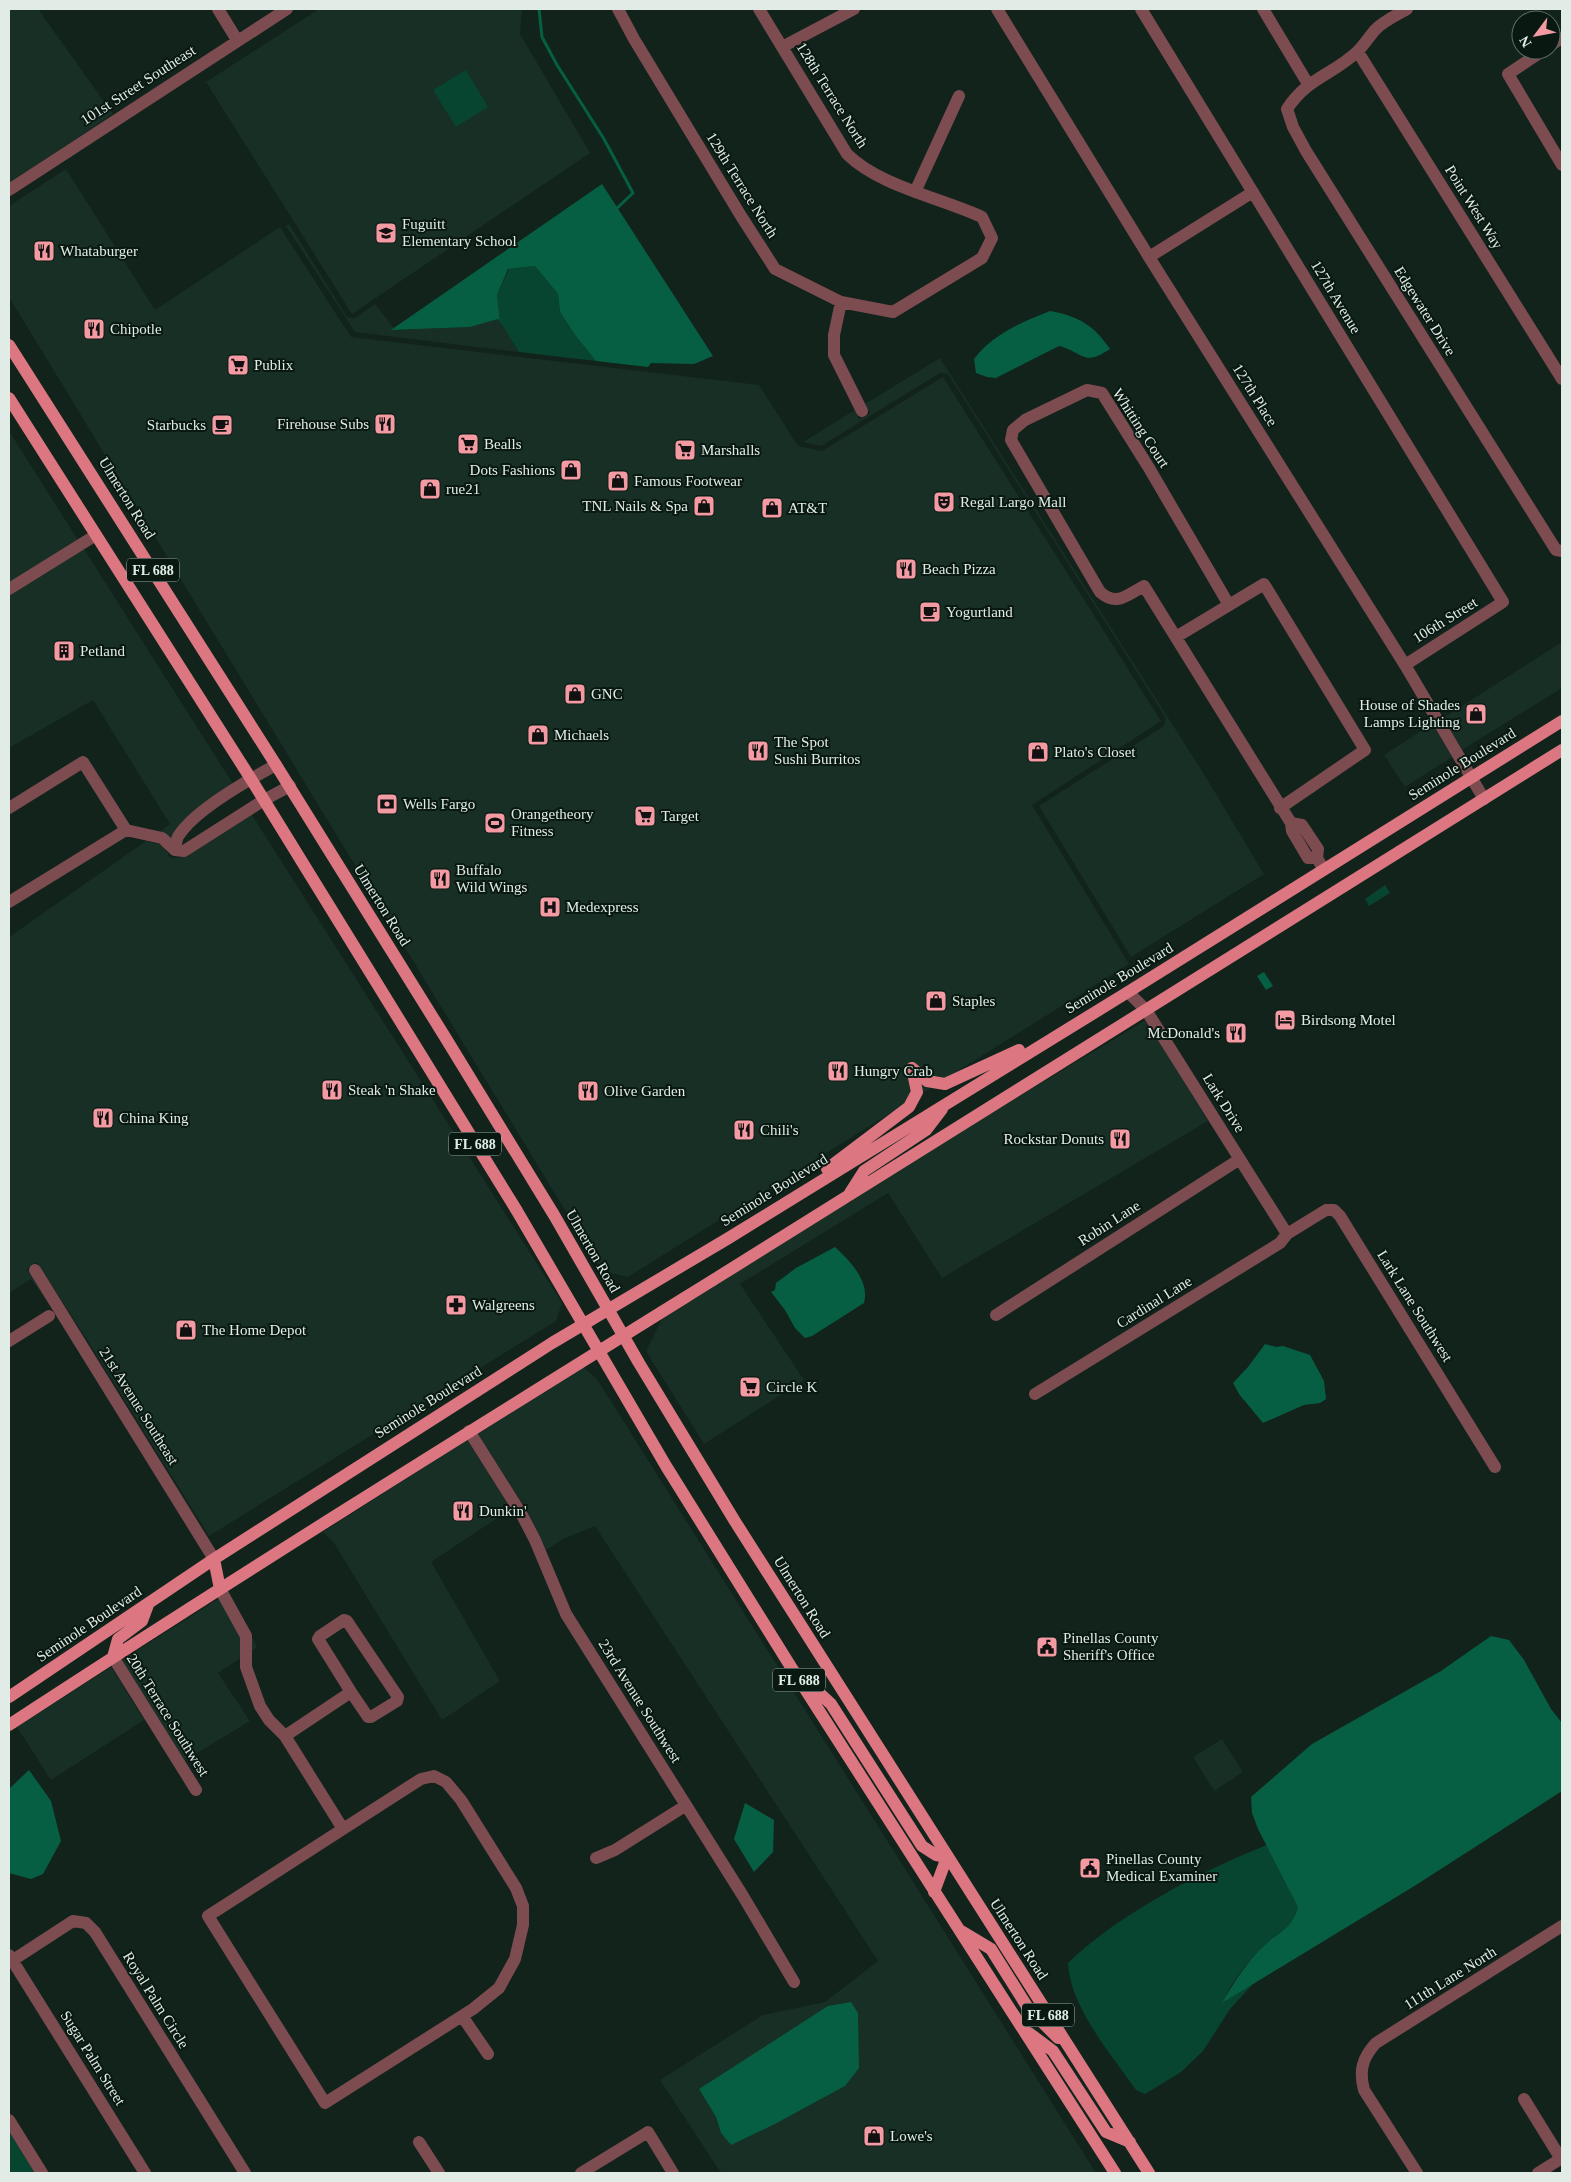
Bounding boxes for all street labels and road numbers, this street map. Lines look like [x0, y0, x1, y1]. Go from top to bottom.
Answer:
street label: 128th Terrace North [793, 39, 871, 151]
street label: 101st Street Southeast [78, 42, 199, 128]
street label: 129th Terrace North [703, 129, 781, 241]
street label: Point West Way [1442, 162, 1506, 252]
street label: 127th Avenue [1308, 257, 1364, 337]
street label: Edgewater Drive [1391, 263, 1459, 359]
street label: 127th Place [1230, 361, 1281, 429]
street label: Whitting Court [1109, 385, 1173, 471]
street label: Ulmerton Road [96, 454, 159, 542]
road number: FL 688 [127, 558, 179, 582]
street label: 106th Street [1410, 593, 1481, 646]
street label: Seminole Boulevard [1406, 724, 1519, 803]
street label: Ulmerton Road [351, 861, 414, 949]
street label: Seminole Boulevard [1062, 939, 1176, 1017]
street label: Lark Drive [1200, 1071, 1249, 1136]
road number: FL 688 [449, 1132, 501, 1156]
street label: Seminole Boulevard [718, 1150, 831, 1229]
street label: Robin Lane [1075, 1197, 1143, 1249]
street label: Ulmerton Road [563, 1207, 623, 1296]
street label: Lark Lane Southwest [1374, 1247, 1456, 1365]
street label: Cardinal Lane [1114, 1272, 1195, 1331]
street label: 21st Avenue Southeast [96, 1344, 182, 1468]
street label: Seminole Boulevard [372, 1362, 485, 1441]
street label: Ulmerton Road [771, 1553, 834, 1641]
street label: Seminole Boulevard [34, 1583, 145, 1665]
street label: 23rd Avenue Southwest [596, 1636, 685, 1766]
street label: 20th Terrace Southwest [124, 1651, 213, 1780]
road number: FL 688 [773, 1668, 825, 1692]
street label: Ulmerton Road [987, 1896, 1051, 1983]
street label: 111th Lane North [1401, 1943, 1499, 2013]
street label: Royal Palm Circle [120, 1949, 192, 2052]
road number: FL 688 [1022, 2004, 1074, 2026]
street label: Sugar Palm Street [58, 2008, 129, 2109]

